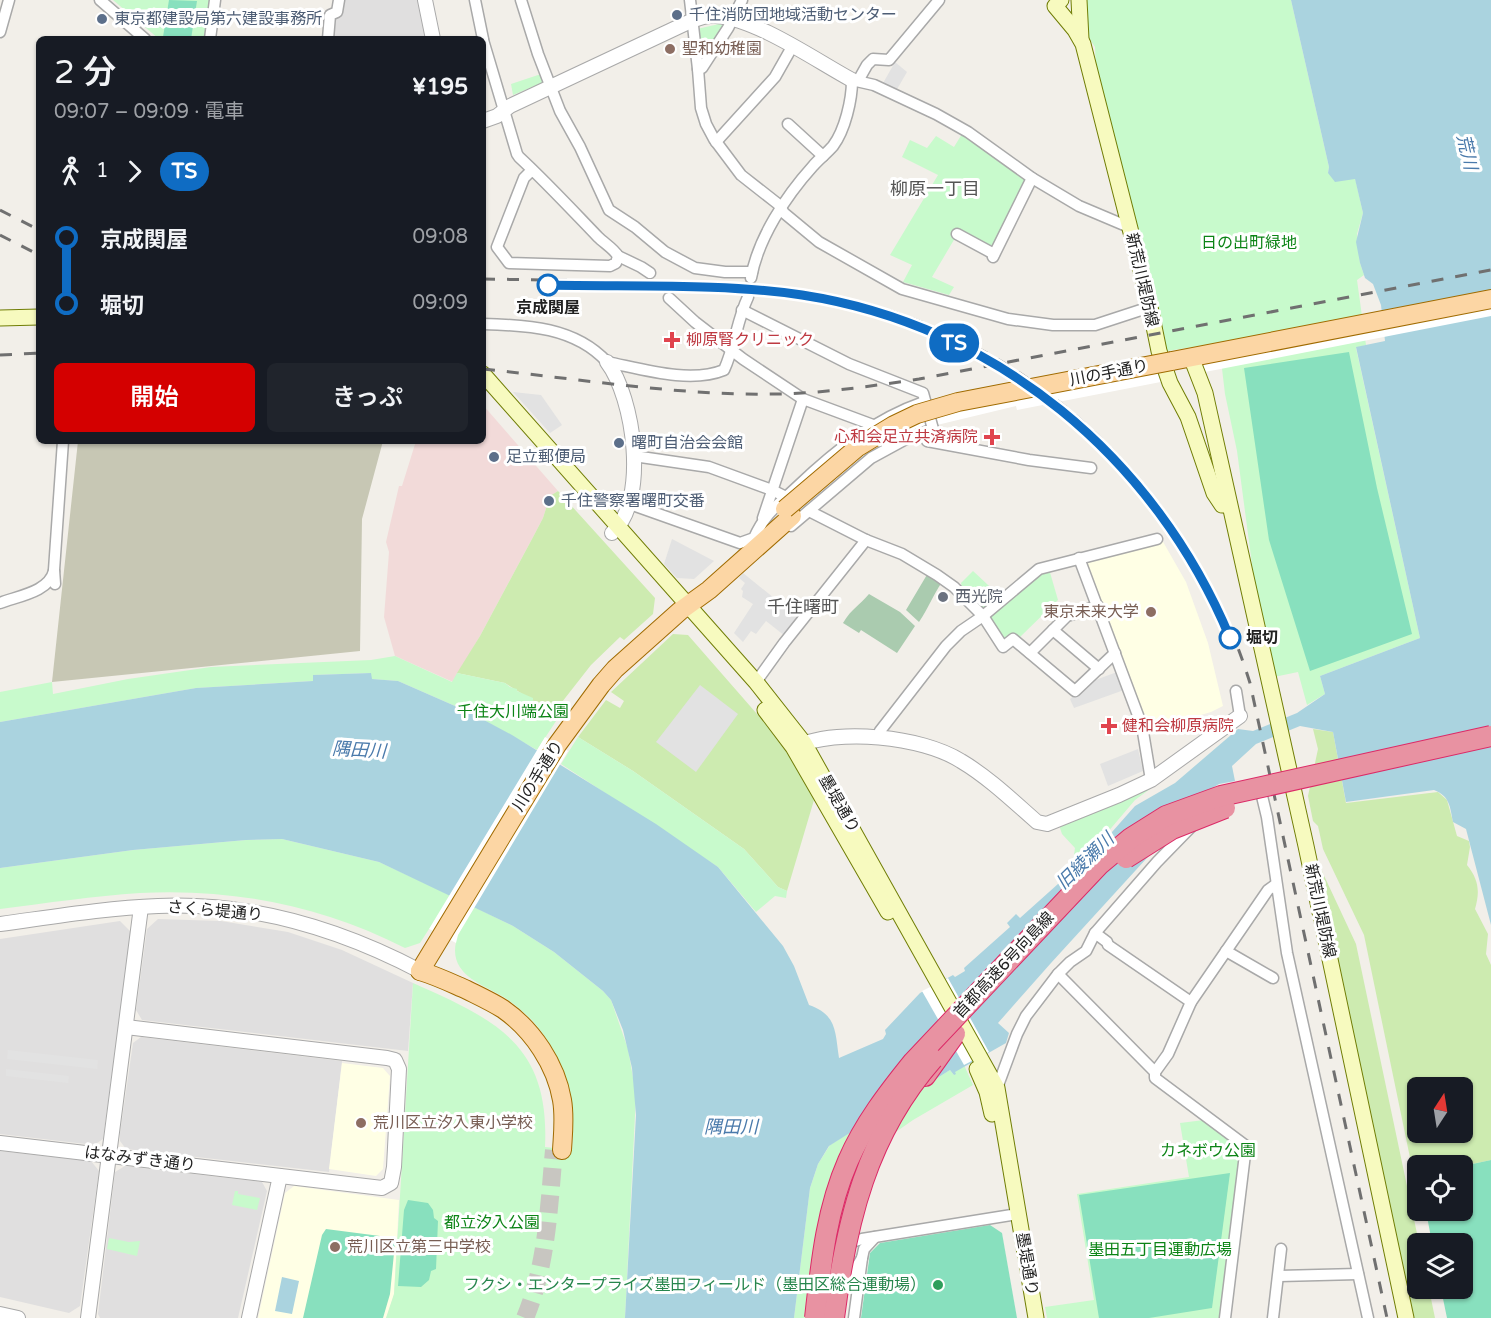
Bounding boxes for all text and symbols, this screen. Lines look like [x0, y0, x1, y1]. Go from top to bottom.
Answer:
place label: 千住消防団地域活動センター [689, 5, 897, 25]
marker: 千住消防団地域活動センター [670, 8, 684, 22]
place label: 東京都建設局第六建設事務所 [114, 9, 322, 29]
marker: 東京都建設局第六建設事務所 [95, 12, 109, 26]
place label: 聖和幼稚園 [682, 39, 762, 59]
marker: 聖和幼稚園 [663, 42, 677, 56]
text: 2 分 [54, 53, 116, 92]
text: ¥195 [412, 74, 468, 100]
text: 09:07 – 09:09 · 電車 [54, 100, 245, 124]
water label: 荒川 [1452, 132, 1482, 174]
icon: walk [54, 155, 87, 188]
icon: forward [118, 155, 151, 188]
text: 1 [96, 159, 109, 183]
text: TS [172, 159, 197, 184]
district label: 柳原一丁目 [890, 178, 980, 200]
text: 09:08 [413, 225, 468, 249]
text: 京成関屋 [100, 227, 188, 253]
street label: 新荒川堤防線 [1121, 231, 1163, 329]
park label: 日の出町緑地 [1201, 233, 1297, 253]
marker: 京成関屋 [537, 274, 559, 296]
text: 09:09 [413, 291, 468, 315]
text: 堀切 [100, 293, 144, 319]
place label: 京成関屋 [516, 298, 580, 318]
line badge: TS [927, 324, 981, 362]
place label: 柳原腎クリニック [686, 330, 814, 350]
marker: 柳原腎クリニック [663, 331, 681, 349]
text: TS [941, 331, 967, 356]
street label: 川の手通り [1068, 356, 1150, 390]
button: 開始 [54, 363, 255, 432]
button: きっぷ [267, 363, 468, 432]
place label: 心和会足立共済病院 [834, 427, 978, 447]
marker: 心和会足立共済病院 [983, 428, 1001, 446]
place label: 曙町自治会会館 [631, 433, 743, 453]
marker: 曙町自治会会館 [612, 436, 626, 450]
place label: 足立郵便局 [506, 447, 586, 467]
marker: 足立郵便局 [487, 450, 501, 464]
place label: 千住警察署曙町交番 [561, 491, 705, 511]
marker: 千住警察署曙町交番 [542, 494, 556, 508]
place label: 西光院 [955, 587, 1003, 607]
marker: 西光院 [936, 590, 950, 604]
district label: 千住曙町 [767, 596, 839, 618]
place label: 東京未来大学 [1043, 602, 1139, 622]
marker: 東京未来大学 [1144, 605, 1158, 619]
marker: 堀切 [1219, 627, 1241, 649]
place label: 堀切 [1246, 628, 1278, 648]
park label: 千住大川端公園 [457, 702, 569, 722]
place label: 健和会柳原病院 [1122, 716, 1234, 736]
marker: 健和会柳原病院 [1100, 717, 1118, 735]
street label: 川の手通り [508, 737, 568, 815]
water label: 隅田川 [331, 738, 389, 763]
street label: 墨堤通り [814, 771, 864, 837]
water label: 旧綾瀬川 [1051, 827, 1120, 894]
street label: 新荒川堤防線 [1300, 862, 1340, 960]
street label: さくら堤通り [166, 897, 264, 925]
street label: 首都高速6号向島線 [950, 908, 1058, 1022]
north arrow [1407, 1077, 1473, 1143]
map controls [1407, 1077, 1473, 1299]
place label: 荒川区立汐入東小学校 [373, 1113, 533, 1133]
marker: 荒川区立汐入東小学校 [354, 1116, 368, 1130]
water label: 隅田川 [704, 1116, 760, 1138]
park label: カネボウ公園 [1160, 1141, 1256, 1161]
street label: はなみずき通り [83, 1142, 197, 1176]
button: locate [1407, 1155, 1473, 1221]
park label: 都立汐入公園 [444, 1213, 540, 1233]
street label: 墨堤通り [1012, 1231, 1042, 1297]
button: layers [1407, 1233, 1473, 1299]
place label: 荒川区立第三中学校 [347, 1237, 491, 1257]
marker: 荒川区立第三中学校 [328, 1240, 342, 1254]
park label: 墨田五丁目運動広場 [1088, 1240, 1232, 1260]
place label: フクシ・エンタープライズ墨田フィールド（墨田区総合運動場） [464, 1275, 926, 1295]
marker: フクシ・エンタープライズ墨田フィールド（墨田区総合運動場） [931, 1278, 945, 1292]

